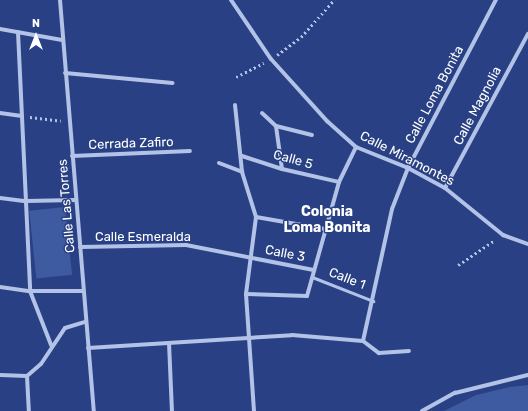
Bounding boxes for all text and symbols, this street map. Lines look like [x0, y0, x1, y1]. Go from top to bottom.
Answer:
north arrow [16, 16, 56, 56]
text: N [32, 17, 40, 30]
street label: Calle Loma Bonita [403, 43, 467, 147]
street label: Calle Magnolia [451, 64, 505, 148]
street label: Calle Miramontes [357, 128, 457, 190]
street label: Cerrada Zafiro [88, 135, 174, 153]
street label: Calle 5 [271, 147, 315, 173]
street label: Calle Las Torres [55, 158, 79, 254]
district label: Colonia Loma Bonita [283, 204, 371, 236]
street label: Calle Esmeralda [95, 229, 191, 245]
street label: Calle 3 [264, 242, 306, 266]
street label: Calle 1 [326, 265, 368, 293]

